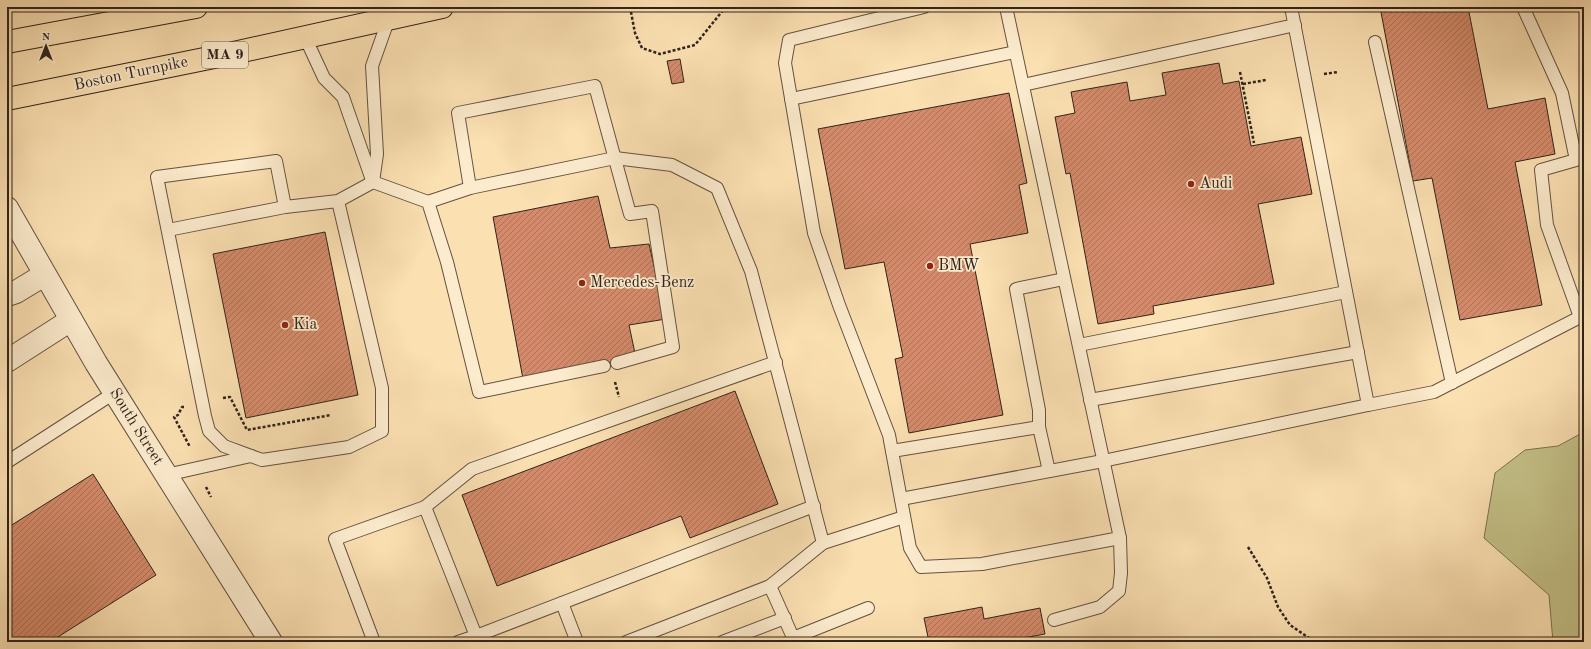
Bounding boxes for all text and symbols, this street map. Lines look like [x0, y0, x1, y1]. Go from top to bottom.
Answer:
north arrow [26, 26, 66, 66]
text: N [42, 32, 51, 43]
road number: MA 9 [202, 42, 248, 68]
street label: Boston Turnpike [73, 54, 189, 94]
place label: Audi [1199, 176, 1232, 192]
marker: Audi [1186, 179, 1196, 189]
place label: BMW [938, 258, 980, 274]
marker: BMW [925, 261, 935, 271]
place label: Mercedes-Benz [590, 275, 694, 291]
marker: Mercedes-Benz [577, 278, 587, 288]
place label: Kia [293, 317, 317, 333]
marker: Kia [280, 320, 290, 330]
street label: South Street [106, 386, 166, 469]

